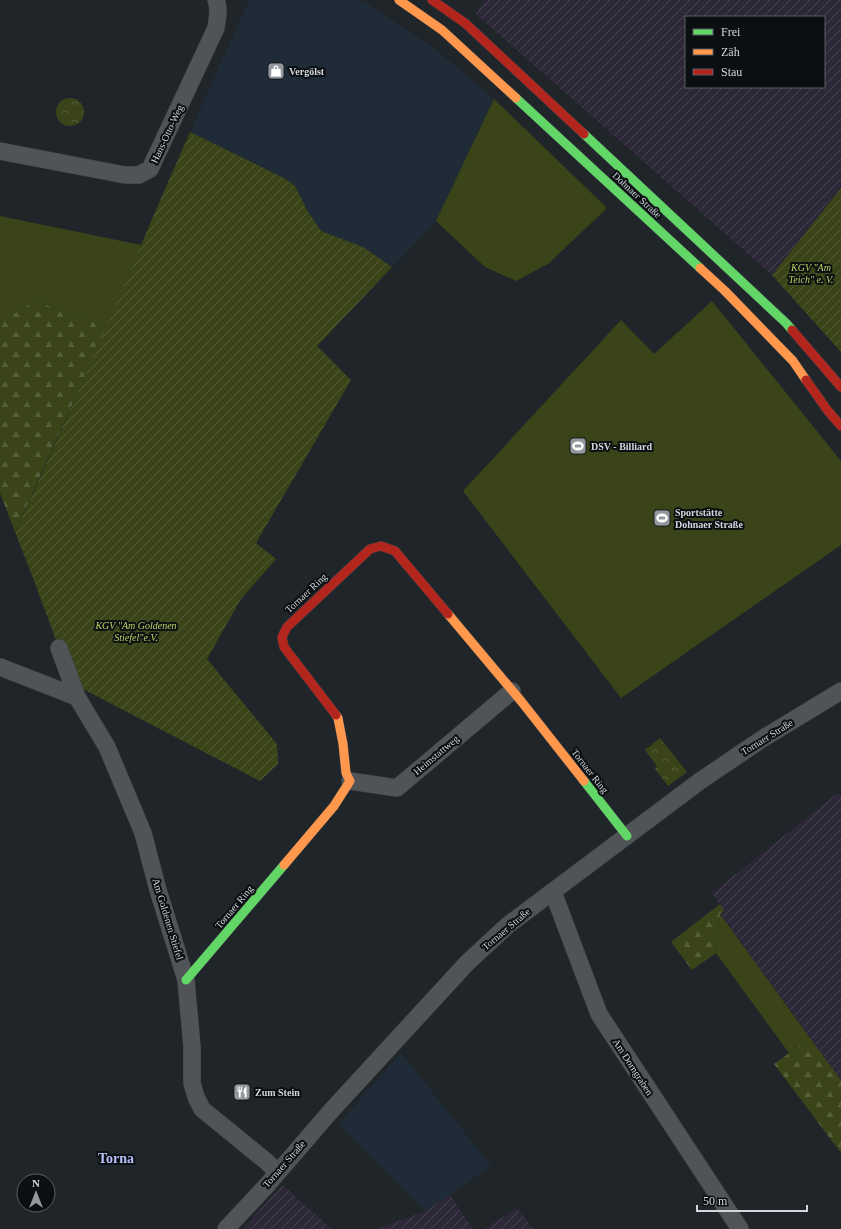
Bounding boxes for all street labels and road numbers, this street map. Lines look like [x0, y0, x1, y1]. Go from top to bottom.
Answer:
street label: Hans-Otto-Weg [149, 103, 185, 165]
street label: Dohnaer Straße [610, 170, 664, 221]
street label: Tornaer Ring [283, 571, 329, 615]
street label: Tornaer Straße [739, 716, 795, 757]
street label: Heimstattweg [411, 733, 461, 777]
street label: Tornaer Ring [569, 747, 611, 795]
street label: Am Goldenen Stiefel [150, 877, 186, 961]
street label: Tornaer Ring [213, 883, 255, 931]
street label: Tornaer Straße [480, 905, 533, 952]
street label: Am Dorngraben [611, 1037, 655, 1097]
street label: Tornaer Straße [260, 1138, 308, 1190]

